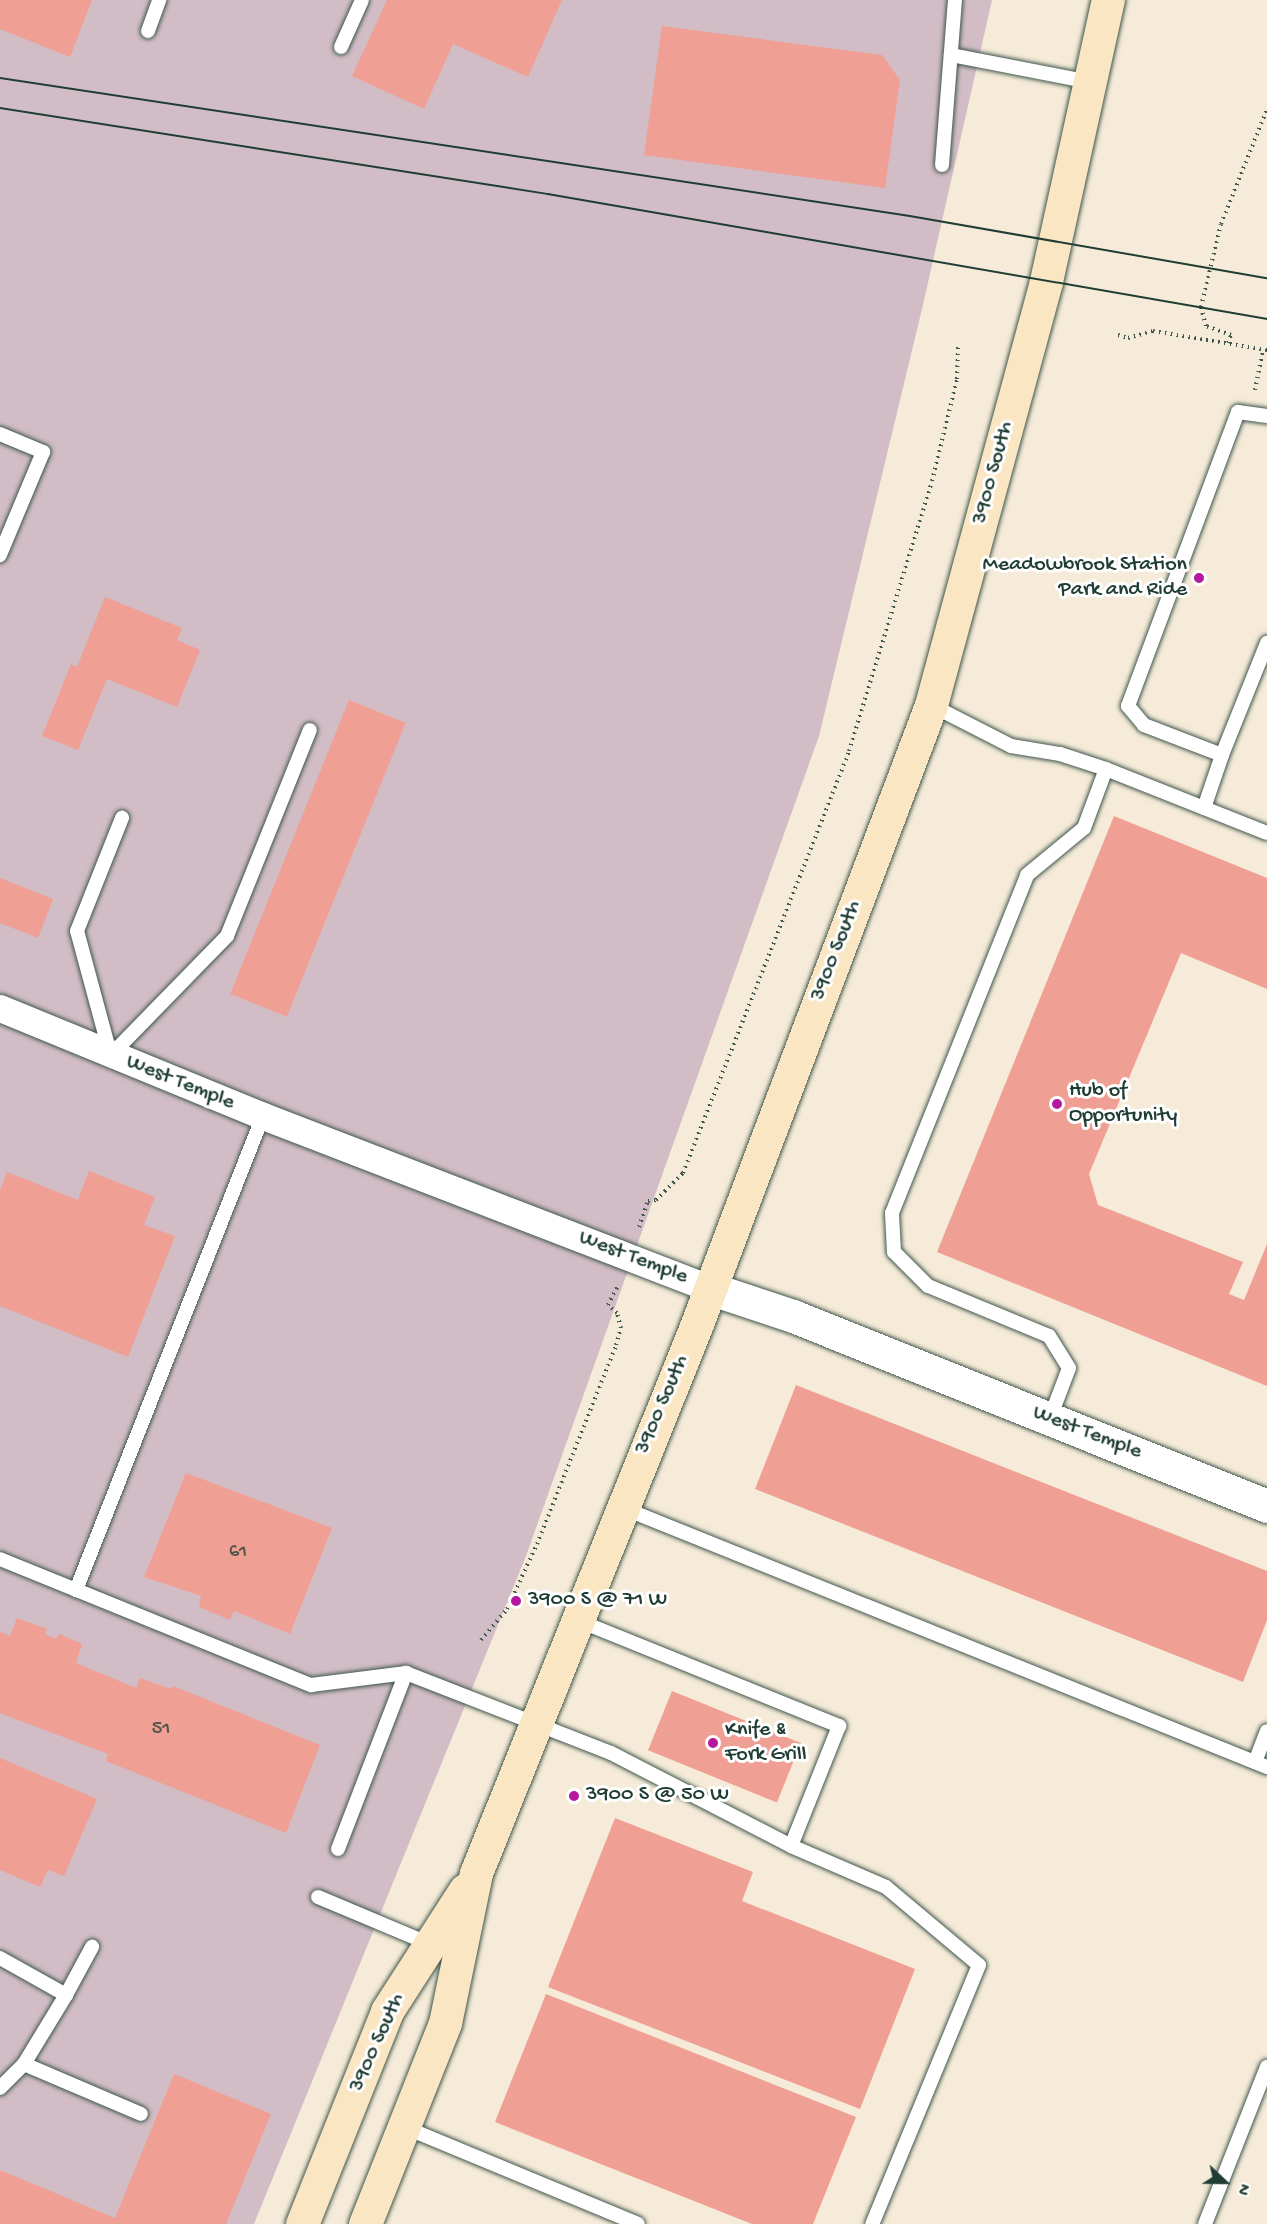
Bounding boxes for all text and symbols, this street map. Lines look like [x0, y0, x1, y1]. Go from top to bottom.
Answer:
street label: 3900 South [968, 419, 1020, 527]
place label: Meadowbrook Station Park and Ride [983, 552, 1187, 604]
marker: Meadowbrook Station Park and Ride [1192, 571, 1206, 585]
street label: 3900 South [806, 897, 868, 1005]
street label: West Temple [122, 1049, 238, 1117]
place label: Hub of Opportunity [1069, 1078, 1177, 1130]
marker: Hub of Opportunity [1050, 1097, 1064, 1111]
street label: West Temple [575, 1225, 691, 1291]
street label: 3900 South [630, 1351, 696, 1459]
street label: West Temple [1029, 1400, 1145, 1466]
house number: 61 [229, 1540, 247, 1564]
place label: 3900 S @ 71 W [528, 1588, 667, 1614]
marker: 3900 S @ 71 W [509, 1594, 523, 1608]
house number: 51 [152, 1717, 170, 1741]
place label: Knife & Fork Grill [725, 1717, 807, 1768]
marker: Knife & Fork Grill [706, 1736, 720, 1750]
place label: 3900 S @ 50 W [586, 1783, 729, 1809]
marker: 3900 S @ 50 W [567, 1789, 581, 1803]
street label: 3900 South [345, 1989, 411, 2097]
north arrow [1195, 2152, 1255, 2212]
text: N [1231, 2181, 1253, 2197]

